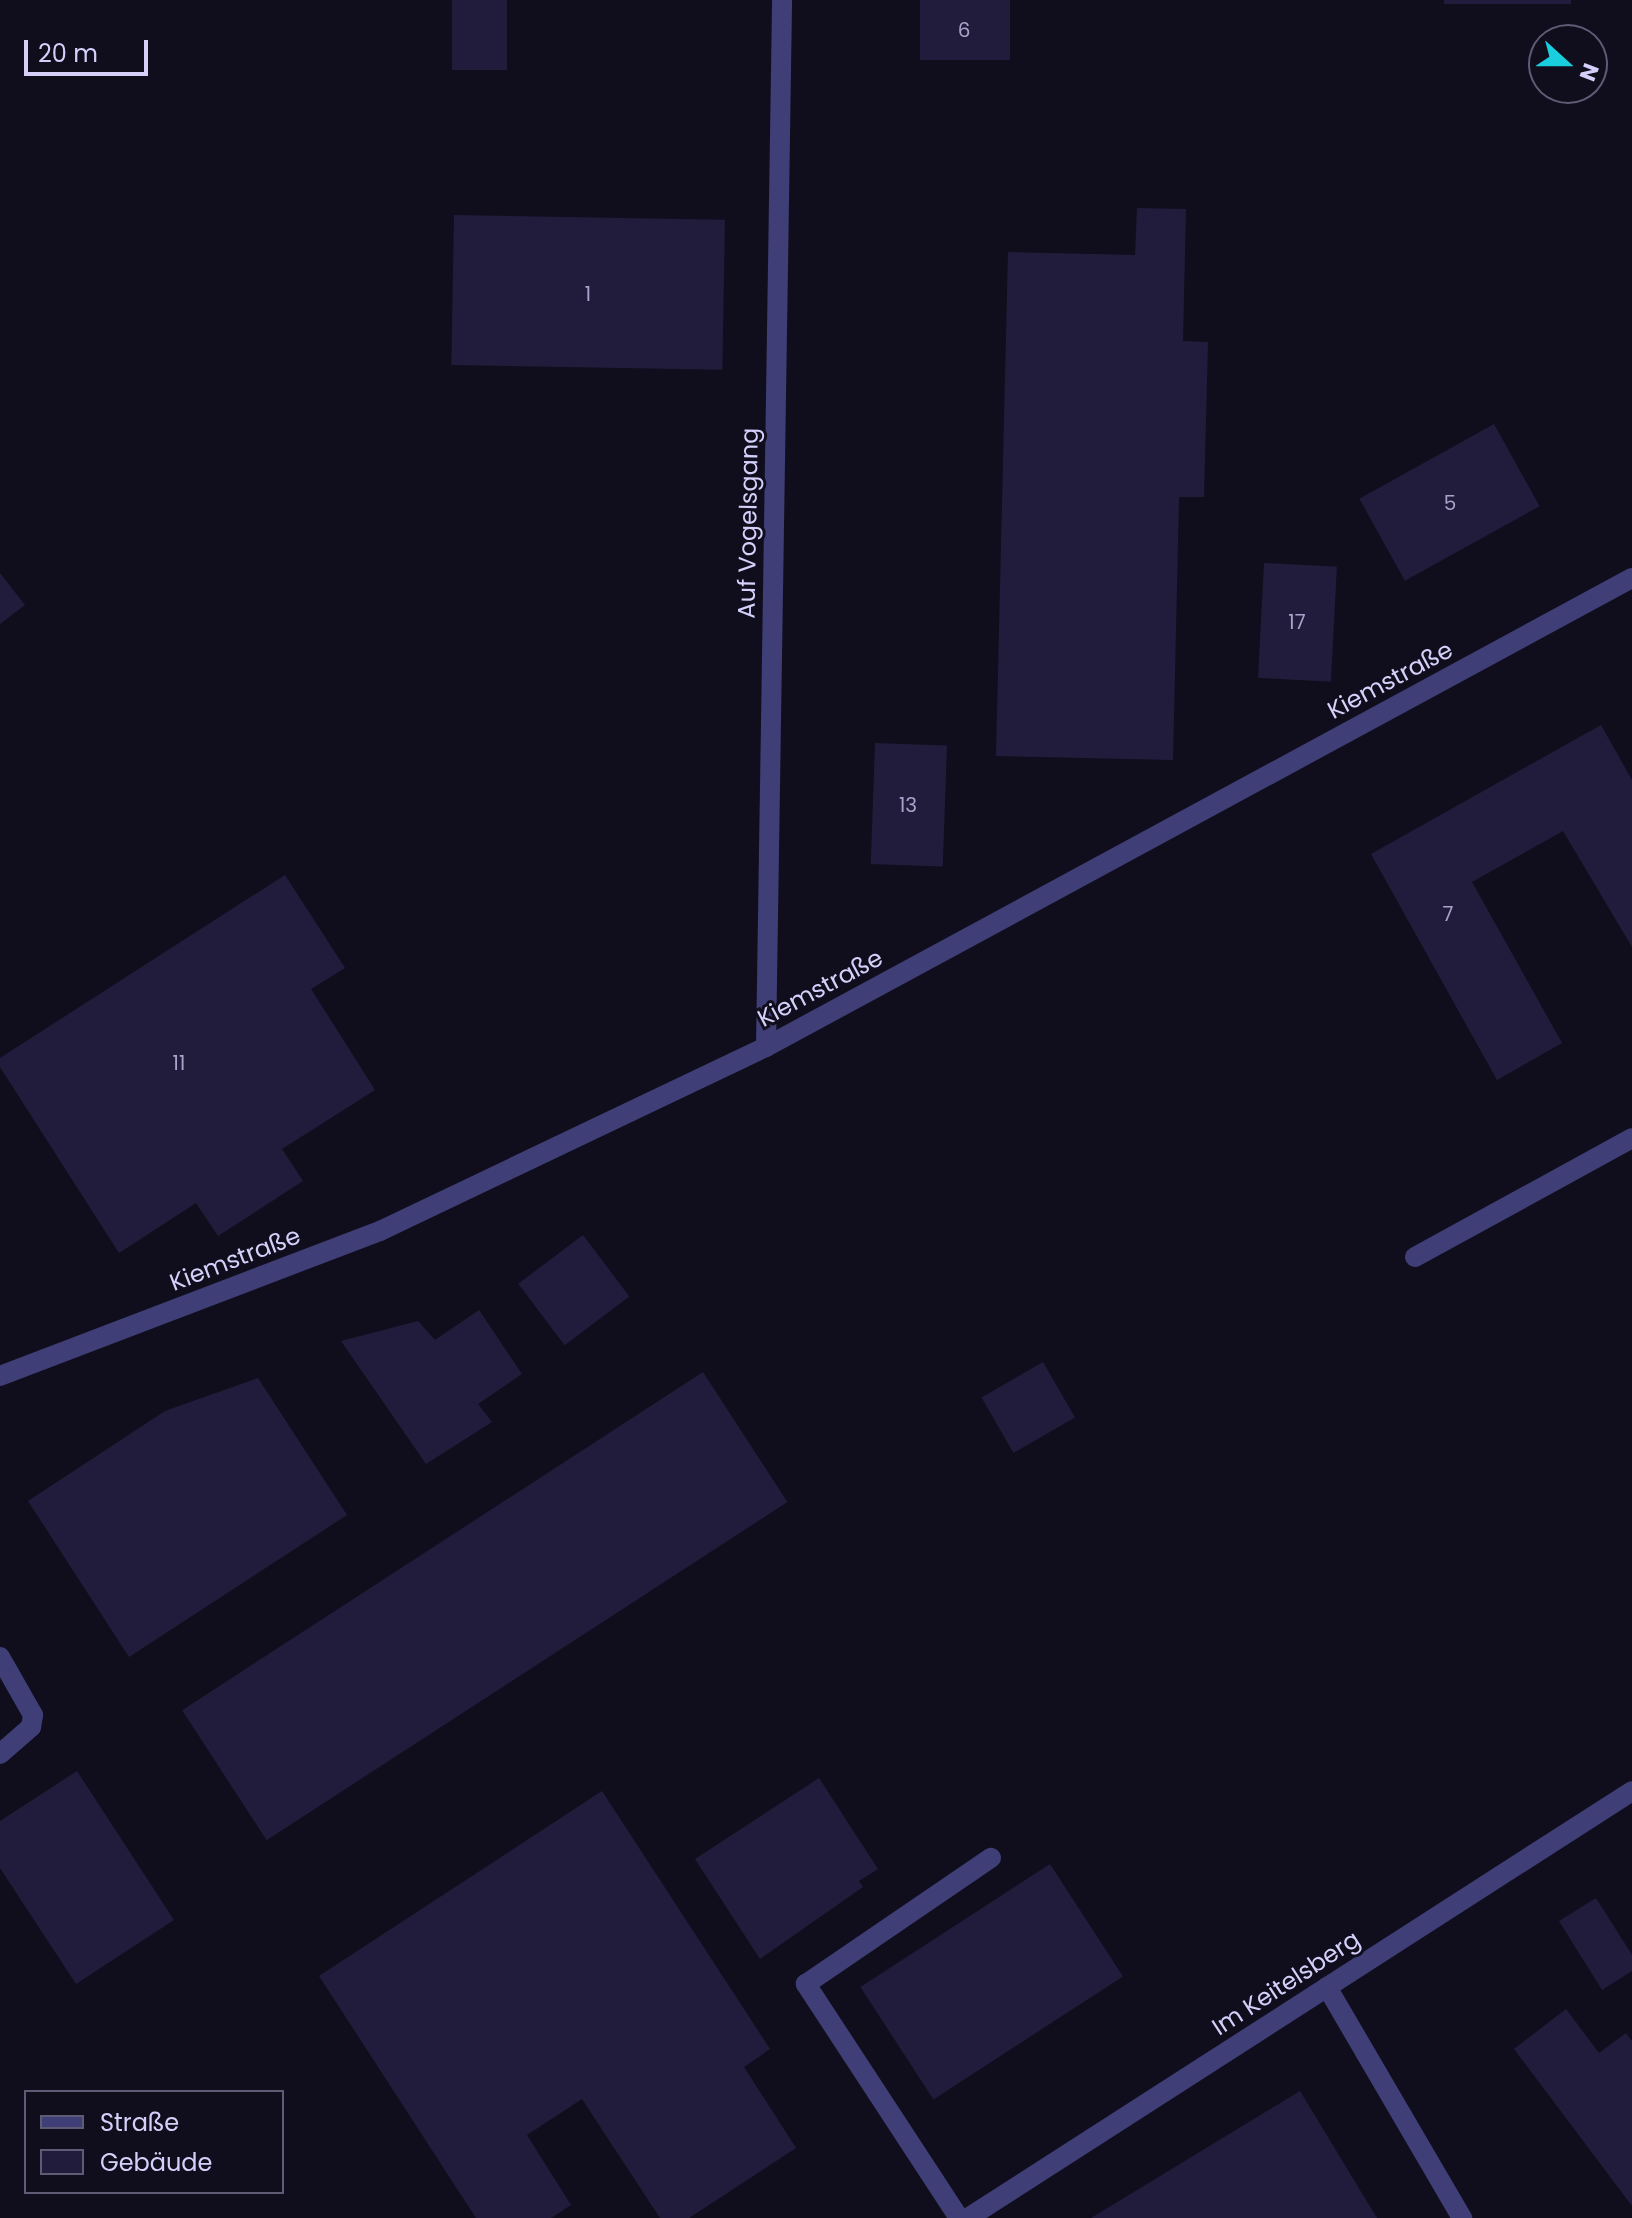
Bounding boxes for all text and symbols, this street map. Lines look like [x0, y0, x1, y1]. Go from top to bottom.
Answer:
house number: 6 [958, 18, 970, 42]
scale bar [28, 24, 152, 74]
north arrow [1528, 24, 1608, 104]
text: 20 m [38, 37, 98, 70]
text: N [1572, 59, 1606, 85]
house number: 1 [585, 282, 591, 306]
street label: Auf Vogelsgang [732, 427, 764, 619]
house number: 5 [1444, 491, 1456, 515]
house number: 17 [1288, 610, 1306, 634]
street label: Kiemstraße [1323, 635, 1457, 725]
house number: 13 [899, 793, 917, 817]
house number: 7 [1443, 902, 1453, 926]
street label: Kiemstraße [753, 943, 887, 1033]
house number: 11 [173, 1051, 185, 1075]
street label: Kiemstraße [166, 1221, 304, 1297]
street label: Im Keitelsberg [1207, 1924, 1365, 2042]
legend [24, 2090, 284, 2194]
text: Straße [100, 2106, 179, 2139]
text: Gebäude [100, 2146, 212, 2179]

